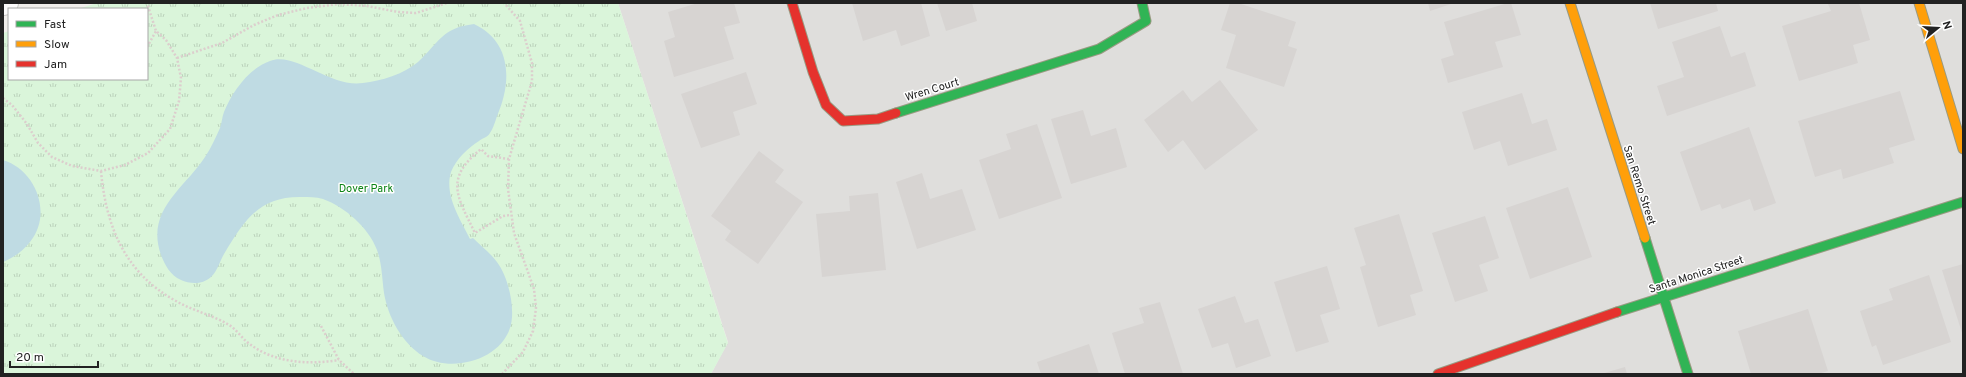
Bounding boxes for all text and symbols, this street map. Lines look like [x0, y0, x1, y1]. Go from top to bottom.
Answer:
legend [8, 8, 148, 80]
north arrow [1918, 8, 1958, 48]
text: Fast [44, 17, 66, 33]
text: N [1939, 19, 1954, 31]
text: Slow [44, 37, 70, 53]
text: Jam [44, 57, 67, 73]
street label: Wren Court [904, 75, 961, 105]
street label: San Remo Street [1620, 144, 1659, 227]
park label: Dover Park [339, 182, 393, 196]
street label: Santa Monica Street [1647, 253, 1746, 297]
scale bar [10, 343, 98, 369]
text: 20 m [16, 350, 44, 366]

